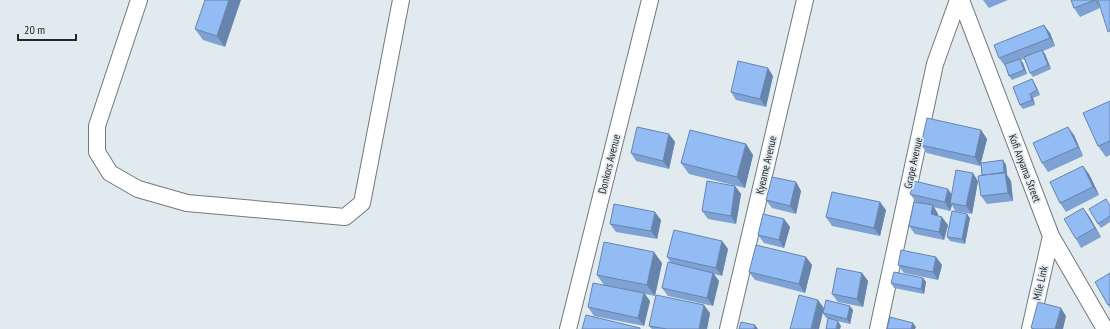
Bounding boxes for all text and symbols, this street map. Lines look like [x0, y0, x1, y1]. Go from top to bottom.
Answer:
scale bar [18, 16, 76, 42]
text: 20 m [24, 22, 45, 37]
street label: Donkors Avenue [595, 132, 623, 195]
street label: Kofi Anyama Street [1006, 132, 1044, 204]
street label: Kyeame Avenue [752, 134, 780, 196]
street label: Grape Avenue [901, 136, 925, 190]
street label: Mile Link [1029, 264, 1051, 302]

